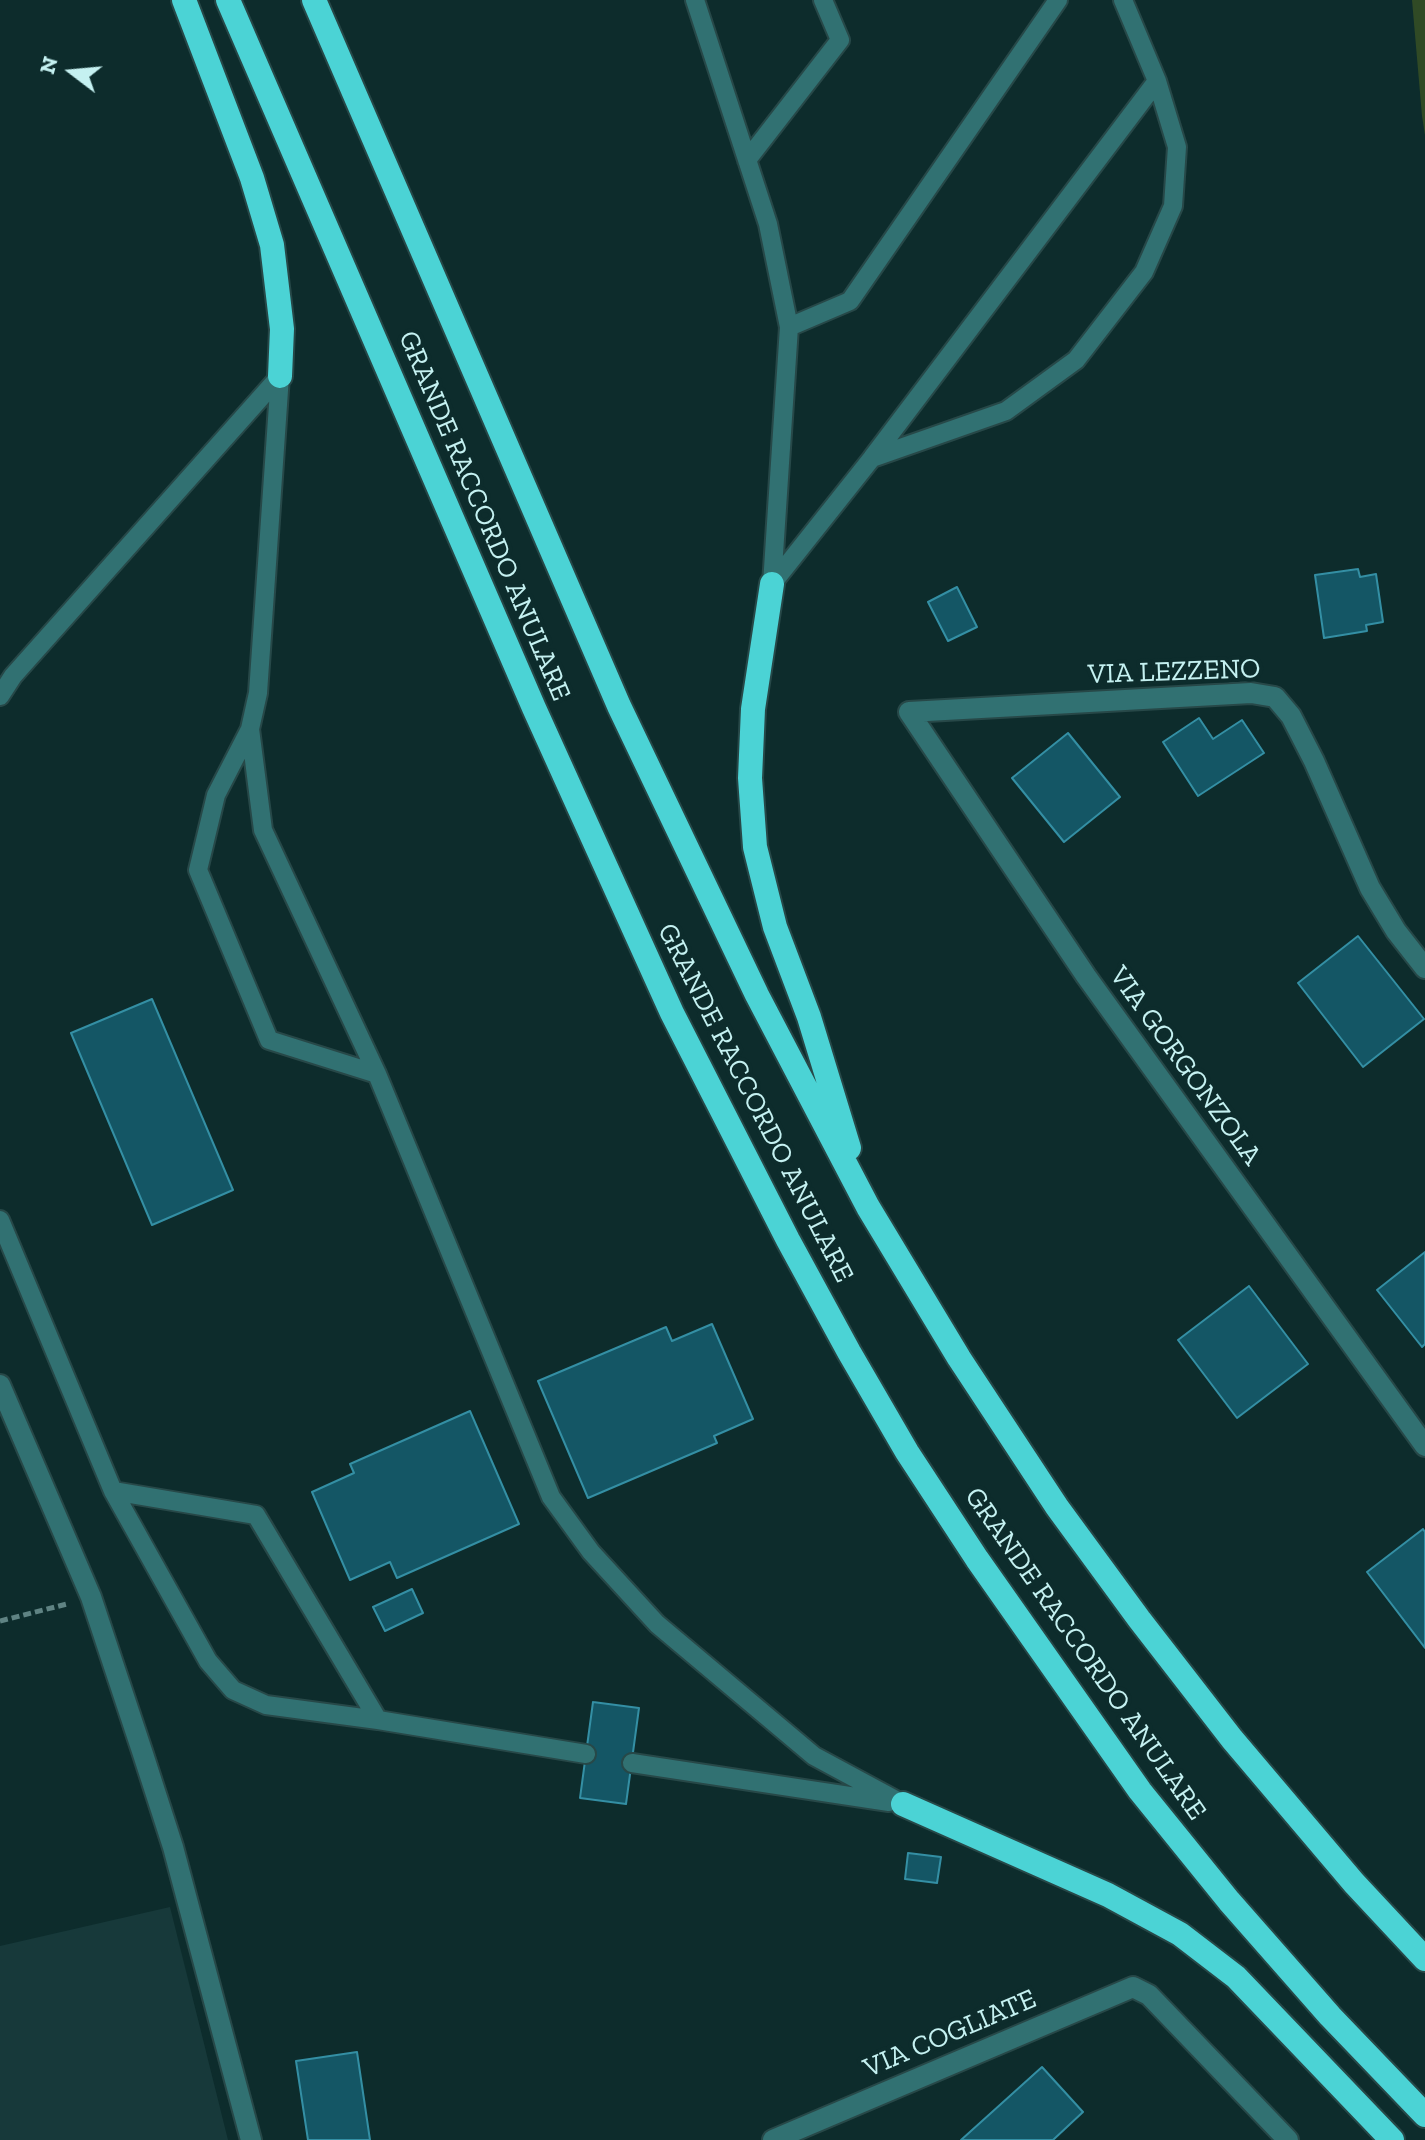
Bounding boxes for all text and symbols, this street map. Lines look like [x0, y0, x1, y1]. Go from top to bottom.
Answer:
north arrow [32, 32, 112, 112]
text: N [33, 53, 64, 77]
street label: GRANDE RACCORDO ANULARE [391, 326, 577, 706]
street label: VIA LEZZENO [1087, 652, 1261, 692]
street label: GRANDE RACCORDO ANULARE [650, 918, 860, 1288]
street label: VIA GORGONZOLA [1102, 960, 1268, 1172]
street label: GRANDE RACCORDO ANULARE [957, 1481, 1213, 1827]
street label: VIA COGLIATE [859, 1983, 1041, 2085]

